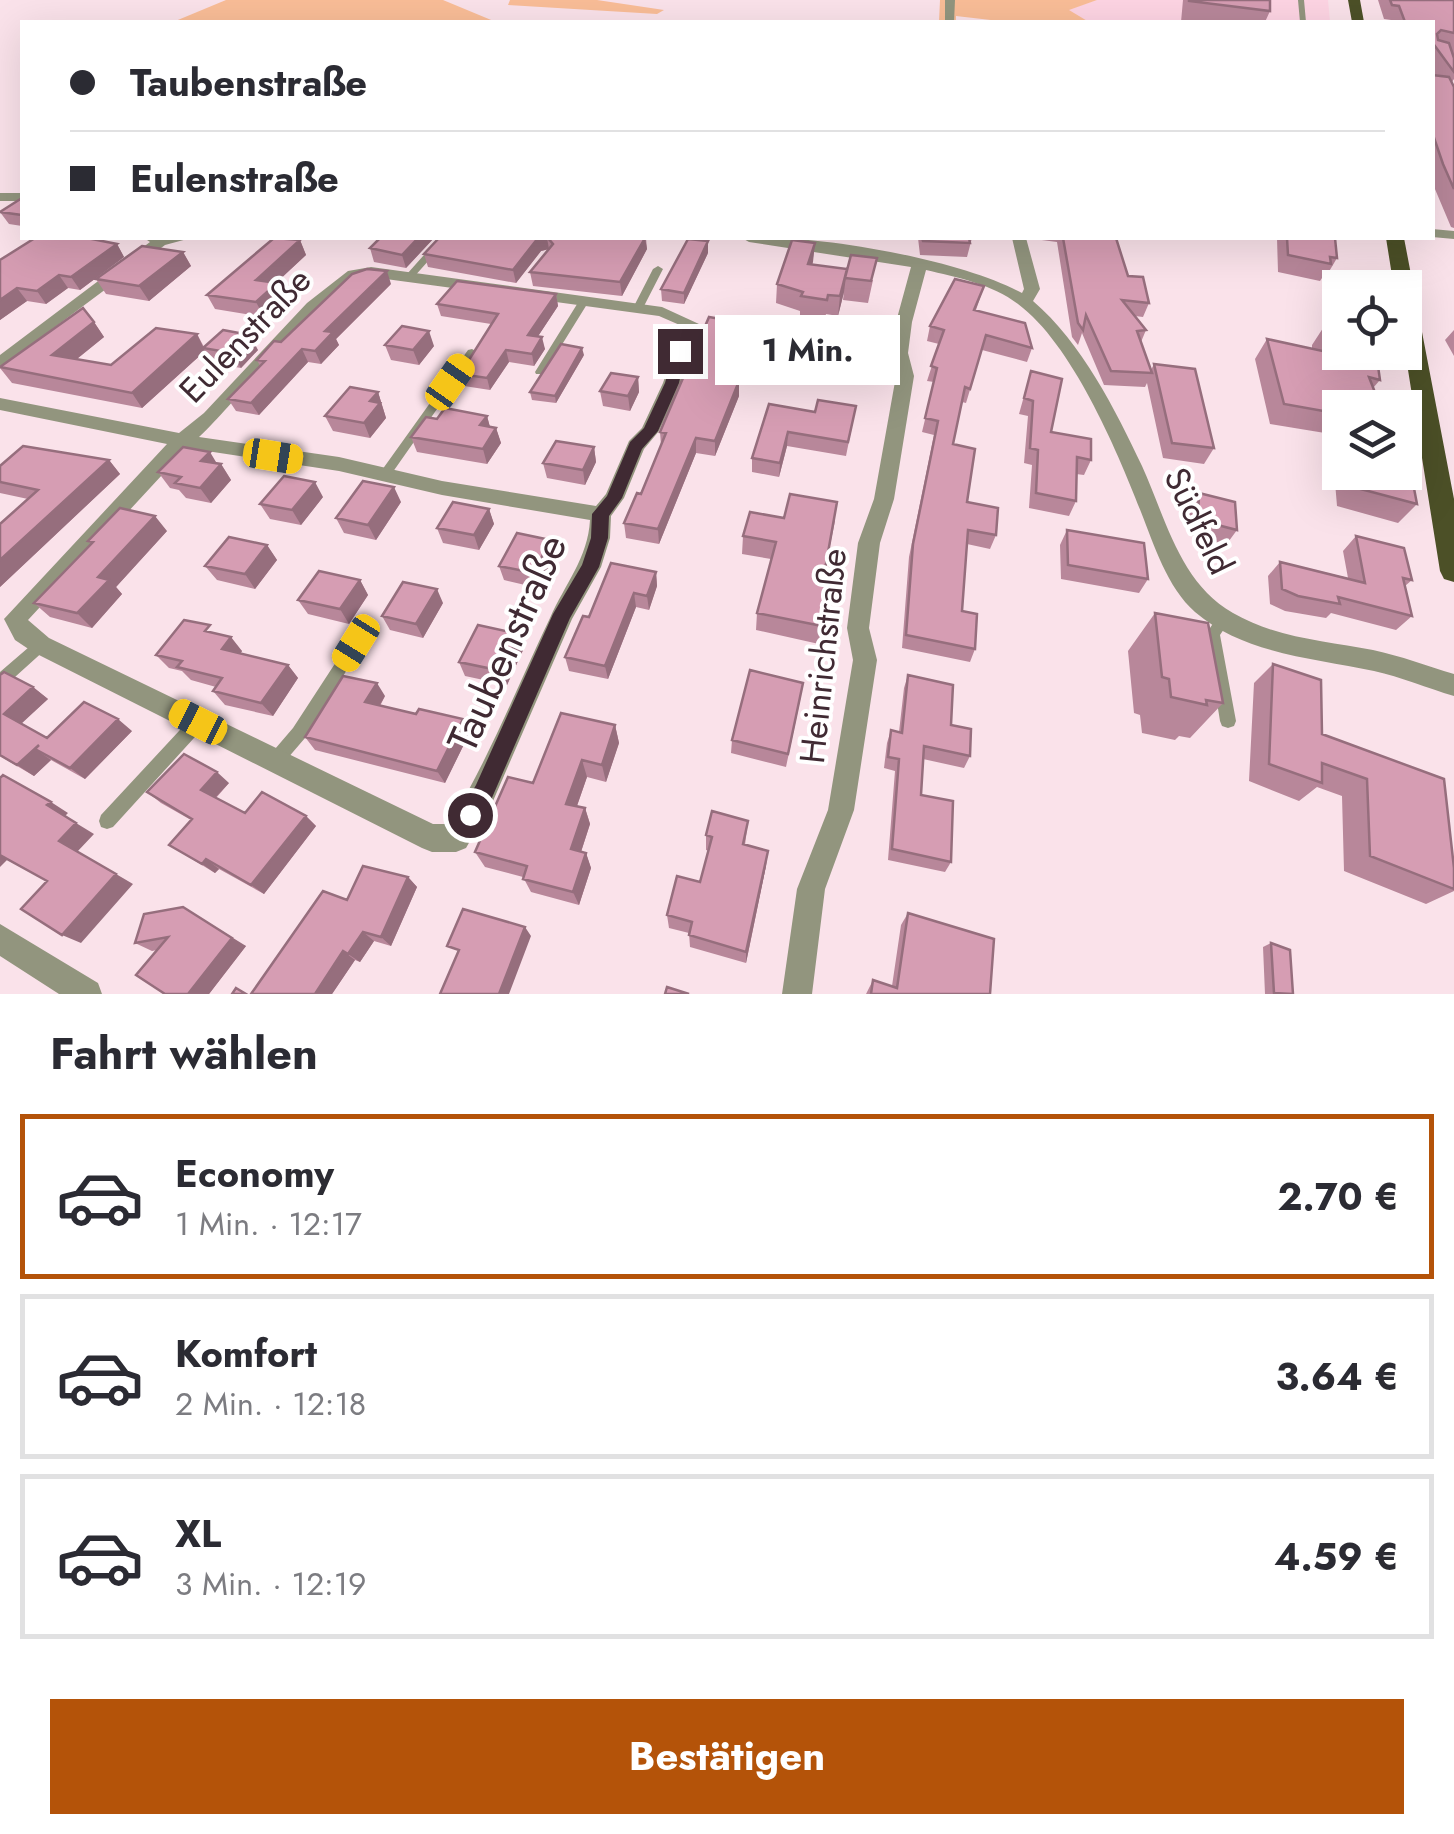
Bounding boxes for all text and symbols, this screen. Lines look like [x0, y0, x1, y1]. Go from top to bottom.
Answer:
text: Taubenstraße [130, 55, 367, 110]
text: Eulenstraße [130, 151, 339, 206]
street label: Eulenstraße [168, 256, 322, 414]
map controls [1322, 270, 1422, 490]
button: locate [1322, 270, 1422, 370]
callout: 1 Min. [715, 316, 900, 386]
text: 1 Min. [762, 327, 853, 373]
route end [658, 329, 703, 374]
car [421, 349, 479, 415]
button: layers [1322, 390, 1422, 490]
car [241, 436, 305, 476]
street label: Südfeld [1152, 459, 1246, 583]
street label: Taubenstraße [432, 525, 582, 761]
street label: Heinrichstraße [787, 546, 859, 766]
car [327, 610, 385, 676]
car [164, 695, 232, 749]
route start [448, 793, 493, 838]
text: Fahrt wählen [50, 1021, 318, 1086]
text: Economy [175, 1146, 334, 1201]
icon: car [55, 1152, 145, 1242]
text: 2.70 € [1277, 1169, 1399, 1224]
text: 1 Min. · 12:17 [175, 1201, 362, 1247]
text: Komfort [175, 1326, 317, 1381]
icon: car [55, 1332, 145, 1422]
text: 3.64 € [1275, 1349, 1399, 1404]
text: 2 Min. · 12:18 [175, 1381, 366, 1427]
text: XL [175, 1506, 221, 1561]
icon: car [55, 1512, 145, 1602]
text: 4.59 € [1274, 1529, 1399, 1584]
text: 3 Min. · 12:19 [175, 1561, 367, 1607]
button: Bestätigen [50, 1699, 1404, 1814]

